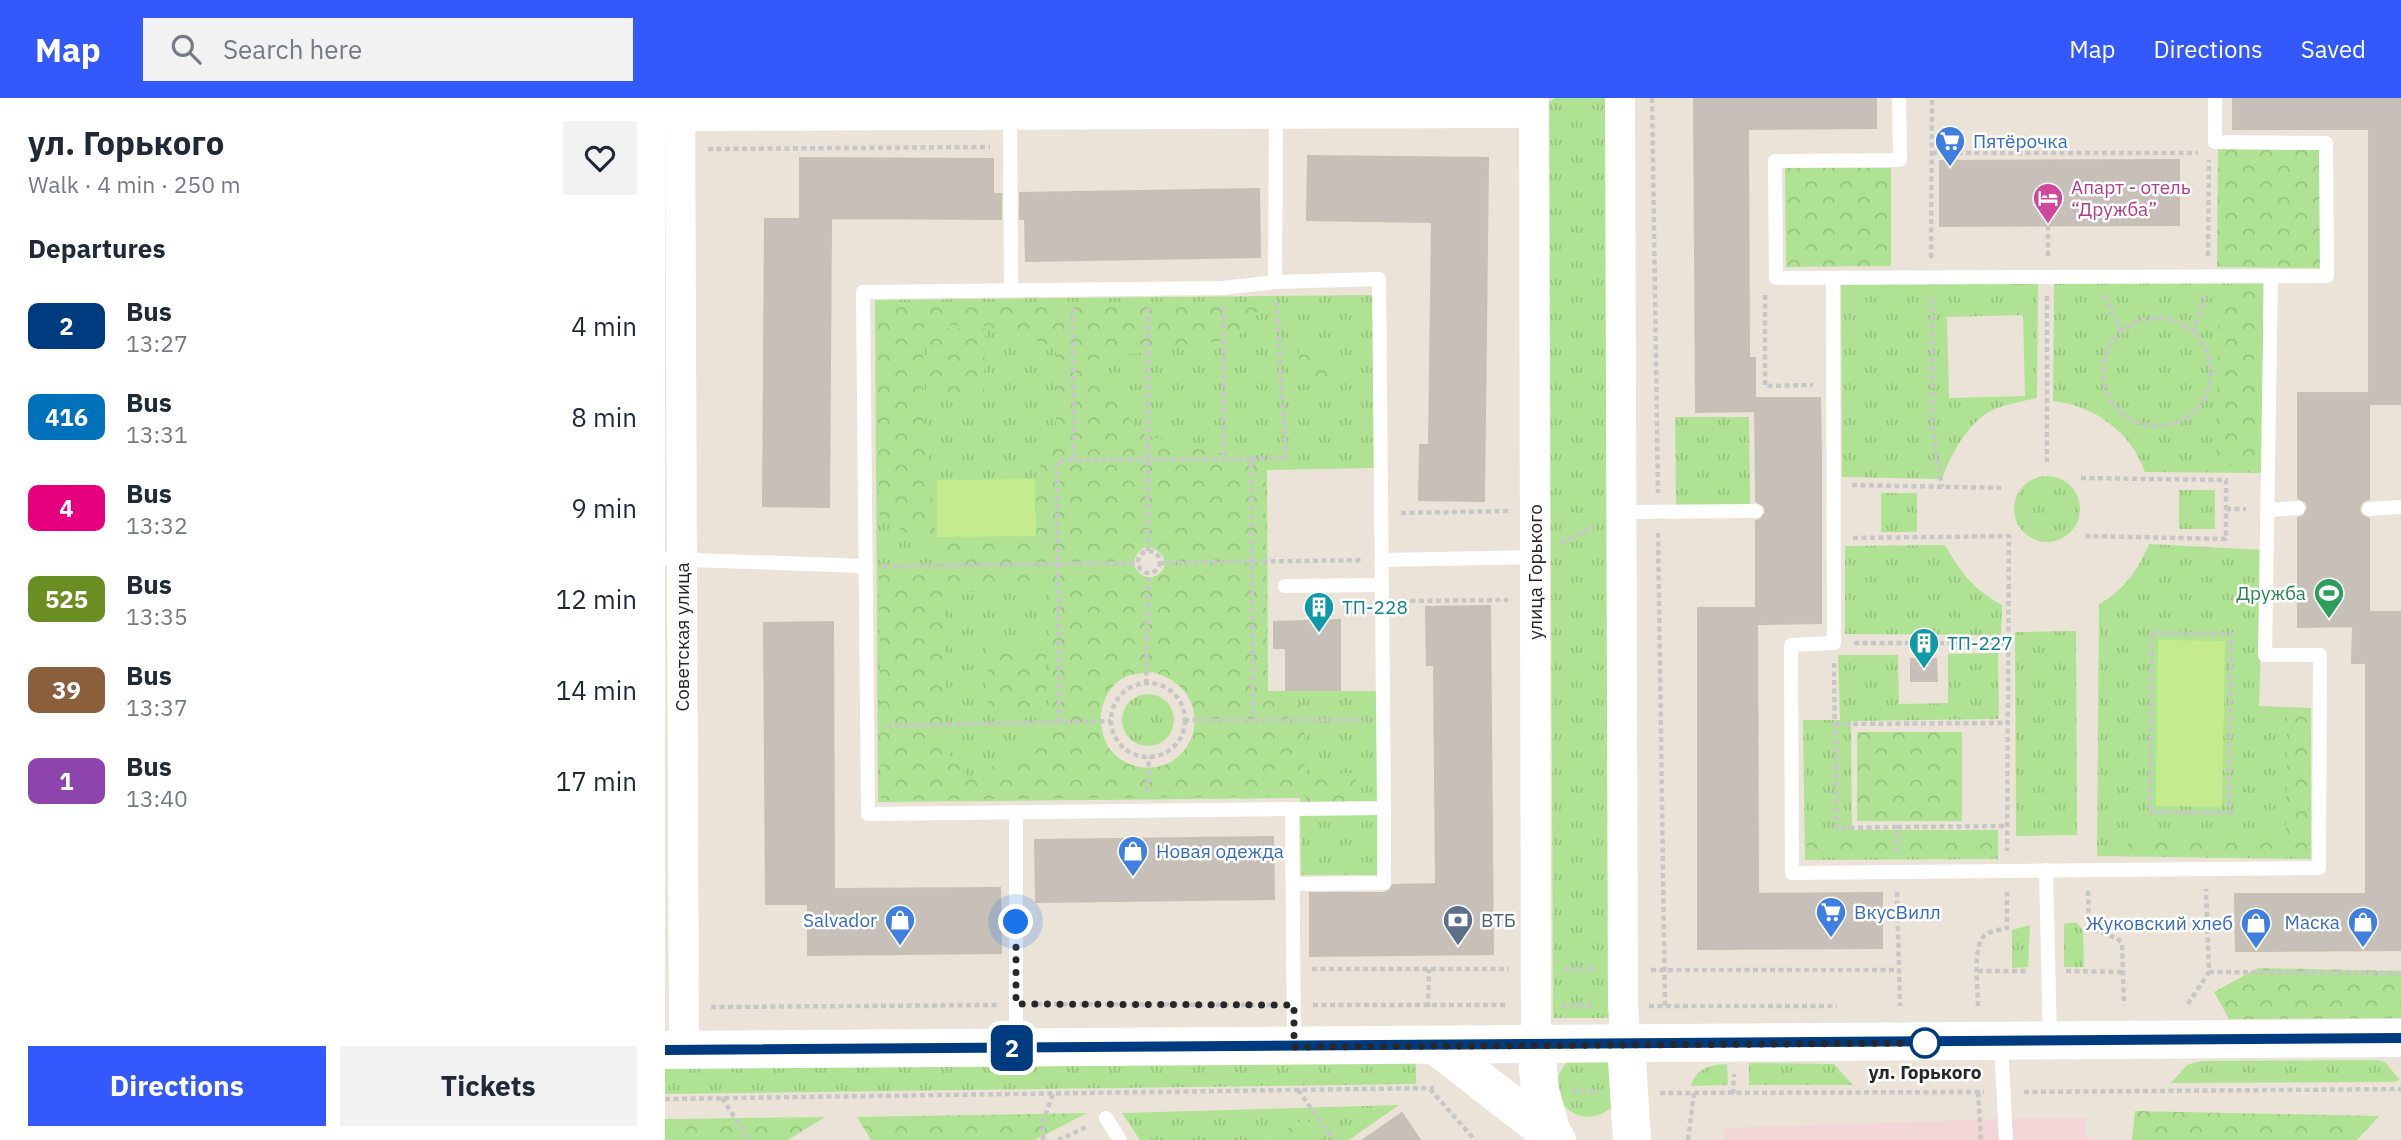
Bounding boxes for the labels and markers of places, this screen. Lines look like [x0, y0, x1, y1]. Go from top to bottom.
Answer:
supermarket icon: Пятёрочка [1933, 124, 1967, 168]
place label: Пятёрочка [1973, 129, 2068, 153]
place label: Апарт - отель “Дружба” [2071, 175, 2191, 221]
hotel icon: Апарт - отель “Дружба” [2031, 181, 2065, 225]
sports icon: Дружба [2312, 576, 2346, 620]
place label: Дружба [2236, 581, 2306, 605]
building icon: ТП-228 [1302, 590, 1336, 634]
place label: ТП-228 [1342, 595, 1408, 619]
building icon: ТП-227 [1907, 626, 1941, 670]
place label: ТП-227 [1947, 631, 2013, 655]
shop icon: Новая одежда [1116, 834, 1150, 878]
place label: Новая одежда [1156, 839, 1284, 863]
supermarket icon: ВкусВилл [1814, 895, 1848, 939]
place label: ВкусВилл [1854, 900, 1941, 924]
shop icon: Salvador [883, 903, 917, 947]
bank icon: ВТБ [1441, 903, 1475, 947]
shop icon: Маска [2346, 905, 2380, 949]
shop icon: Жуковский хлеб [2239, 906, 2273, 950]
place label: Salvador [803, 908, 877, 932]
place label: ВТБ [1481, 908, 1516, 932]
place label: Маска [2284, 910, 2340, 934]
place label: Жуковский хлеб [2086, 911, 2233, 935]
marker: ул. Горького [1910, 1028, 1940, 1058]
place label: ул. Горького [1868, 1060, 1982, 1084]

